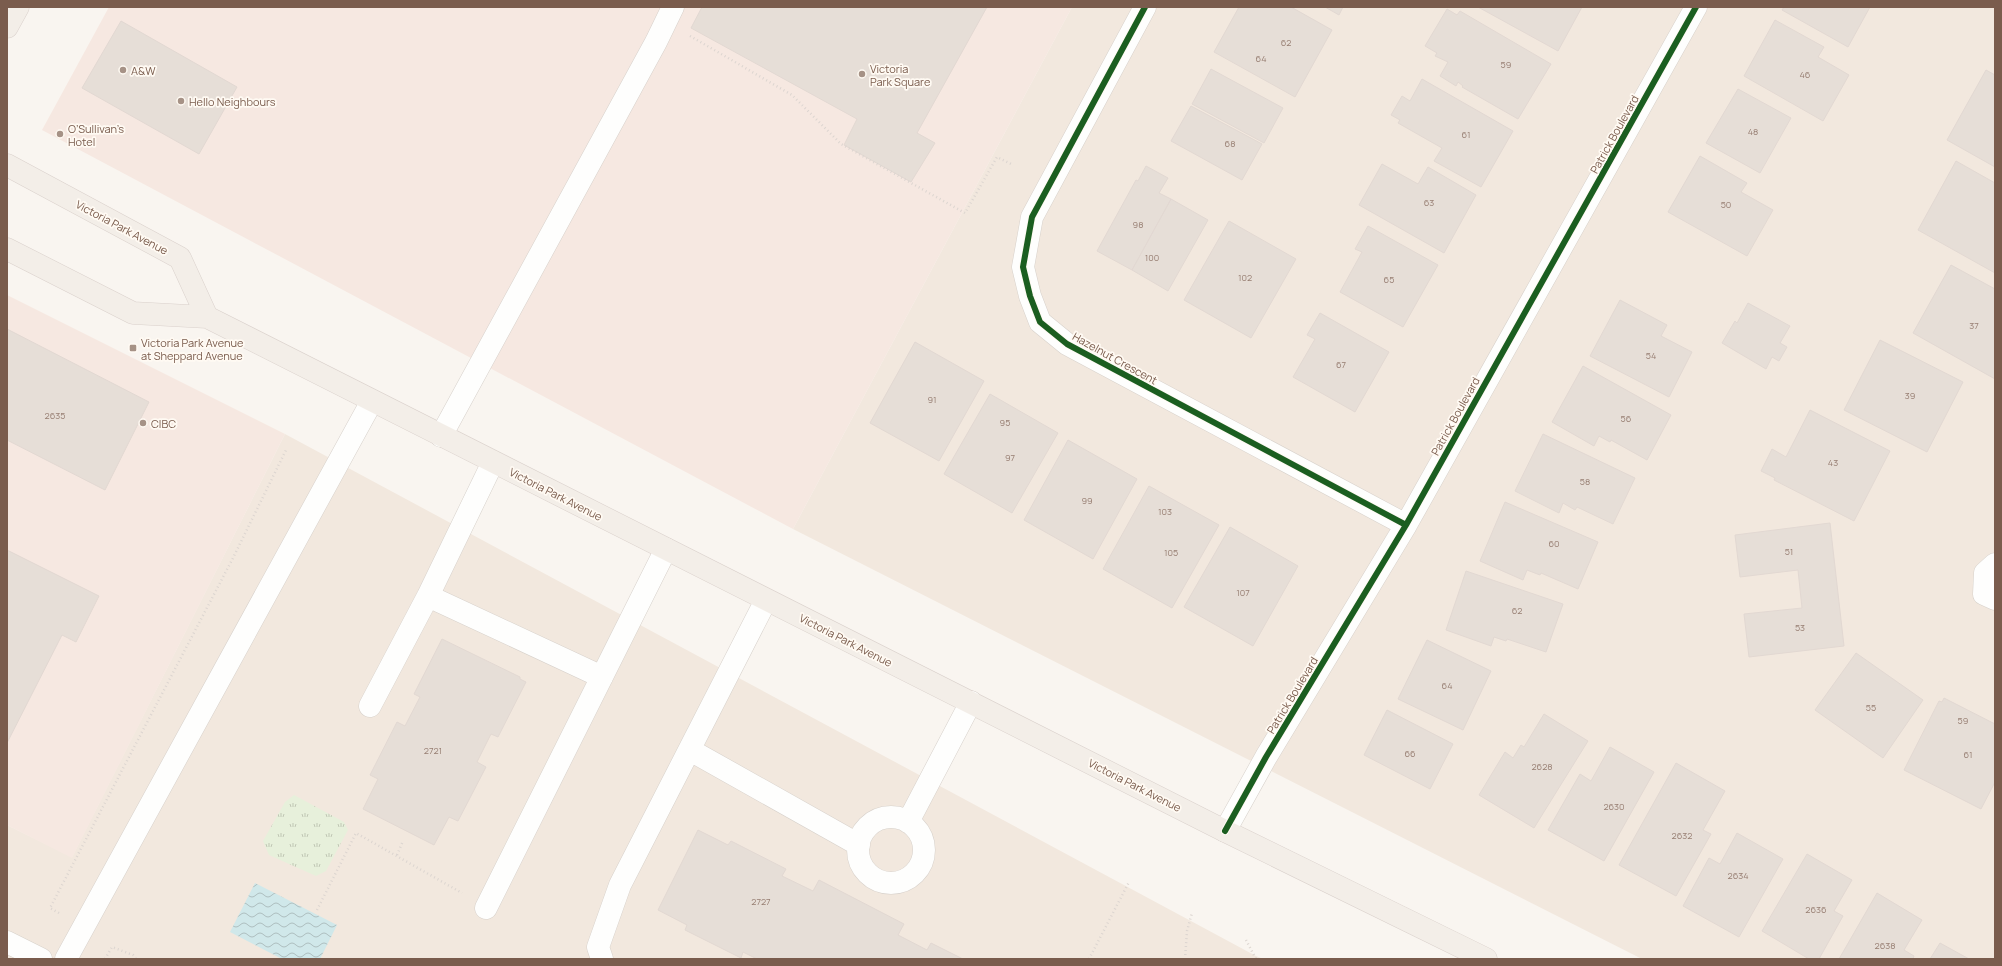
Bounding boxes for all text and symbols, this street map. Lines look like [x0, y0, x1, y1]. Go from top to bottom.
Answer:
house number: 62 [1281, 36, 1291, 49]
house number: 64 [1256, 52, 1266, 65]
house number: 59 [1501, 58, 1511, 71]
place label: Victoria Park Square [870, 61, 931, 89]
place label: A&W [131, 63, 156, 78]
marker: A&W [118, 65, 128, 75]
house number: 46 [1800, 68, 1811, 81]
marker: Victoria Park Square [857, 69, 867, 79]
street label: Patrick Boulevard [1586, 92, 1642, 176]
place label: Hello Neighbours [189, 94, 276, 109]
marker: Hello Neighbours [176, 96, 186, 106]
place label: O’Sullivan’s Hotel [68, 121, 124, 149]
house number: 48 [1748, 125, 1758, 138]
house number: 61 [1462, 128, 1470, 141]
marker: O’Sullivan’s Hotel [55, 129, 65, 139]
house number: 68 [1225, 137, 1235, 150]
street label: Victoria Park Avenue [73, 196, 171, 258]
house number: 63 [1424, 196, 1434, 209]
house number: 50 [1721, 198, 1731, 211]
house number: 98 [1133, 218, 1143, 231]
house number: 100 [1145, 251, 1159, 264]
house number: 102 [1238, 271, 1252, 284]
house number: 65 [1384, 273, 1394, 286]
house number: 37 [1969, 319, 1979, 332]
street label: Hazelnut Crescent [1070, 328, 1160, 388]
place label: Victoria Park Avenue at Sheppard Avenue [141, 335, 244, 363]
marker: Victoria Park Avenue at Sheppard Avenue [128, 343, 138, 353]
house number: 54 [1646, 349, 1656, 362]
house number: 67 [1336, 358, 1347, 371]
street label: Patrick Boulevard [1427, 374, 1483, 458]
house number: 39 [1905, 389, 1915, 402]
house number: 91 [927, 393, 937, 406]
house number: 2635 [45, 409, 65, 422]
house number: 56 [1621, 412, 1632, 425]
place label: CIBC [151, 416, 176, 431]
house number: 95 [1000, 416, 1010, 429]
marker: CIBC [138, 418, 148, 428]
house number: 97 [1005, 451, 1015, 464]
house number: 43 [1828, 456, 1838, 469]
street label: Victoria Park Avenue [507, 464, 606, 524]
house number: 58 [1580, 475, 1590, 488]
house number: 99 [1081, 494, 1093, 507]
house number: 103 [1158, 505, 1172, 518]
house number: 60 [1548, 537, 1560, 550]
house number: 51 [1785, 545, 1793, 558]
house number: 105 [1164, 546, 1178, 559]
house number: 107 [1236, 586, 1250, 599]
house number: 62 [1512, 604, 1522, 617]
street label: Victoria Park Avenue [797, 610, 896, 670]
house number: 53 [1795, 621, 1805, 634]
street label: Patrick Boulevard [1263, 654, 1321, 736]
house number: 64 [1442, 679, 1452, 692]
house number: 55 [1866, 701, 1876, 714]
house number: 59 [1958, 714, 1968, 727]
house number: 2721 [424, 744, 442, 757]
house number: 66 [1404, 747, 1416, 760]
house number: 61 [1964, 748, 1972, 761]
street label: Victoria Park Avenue [1086, 755, 1185, 815]
house number: 2628 [1531, 760, 1553, 773]
house number: 2630 [1603, 800, 1625, 813]
house number: 2632 [1672, 829, 1692, 842]
house number: 2634 [1728, 869, 1749, 882]
house number: 2727 [751, 895, 771, 908]
house number: 2636 [1805, 903, 1827, 916]
house number: 2638 [1875, 939, 1895, 952]

